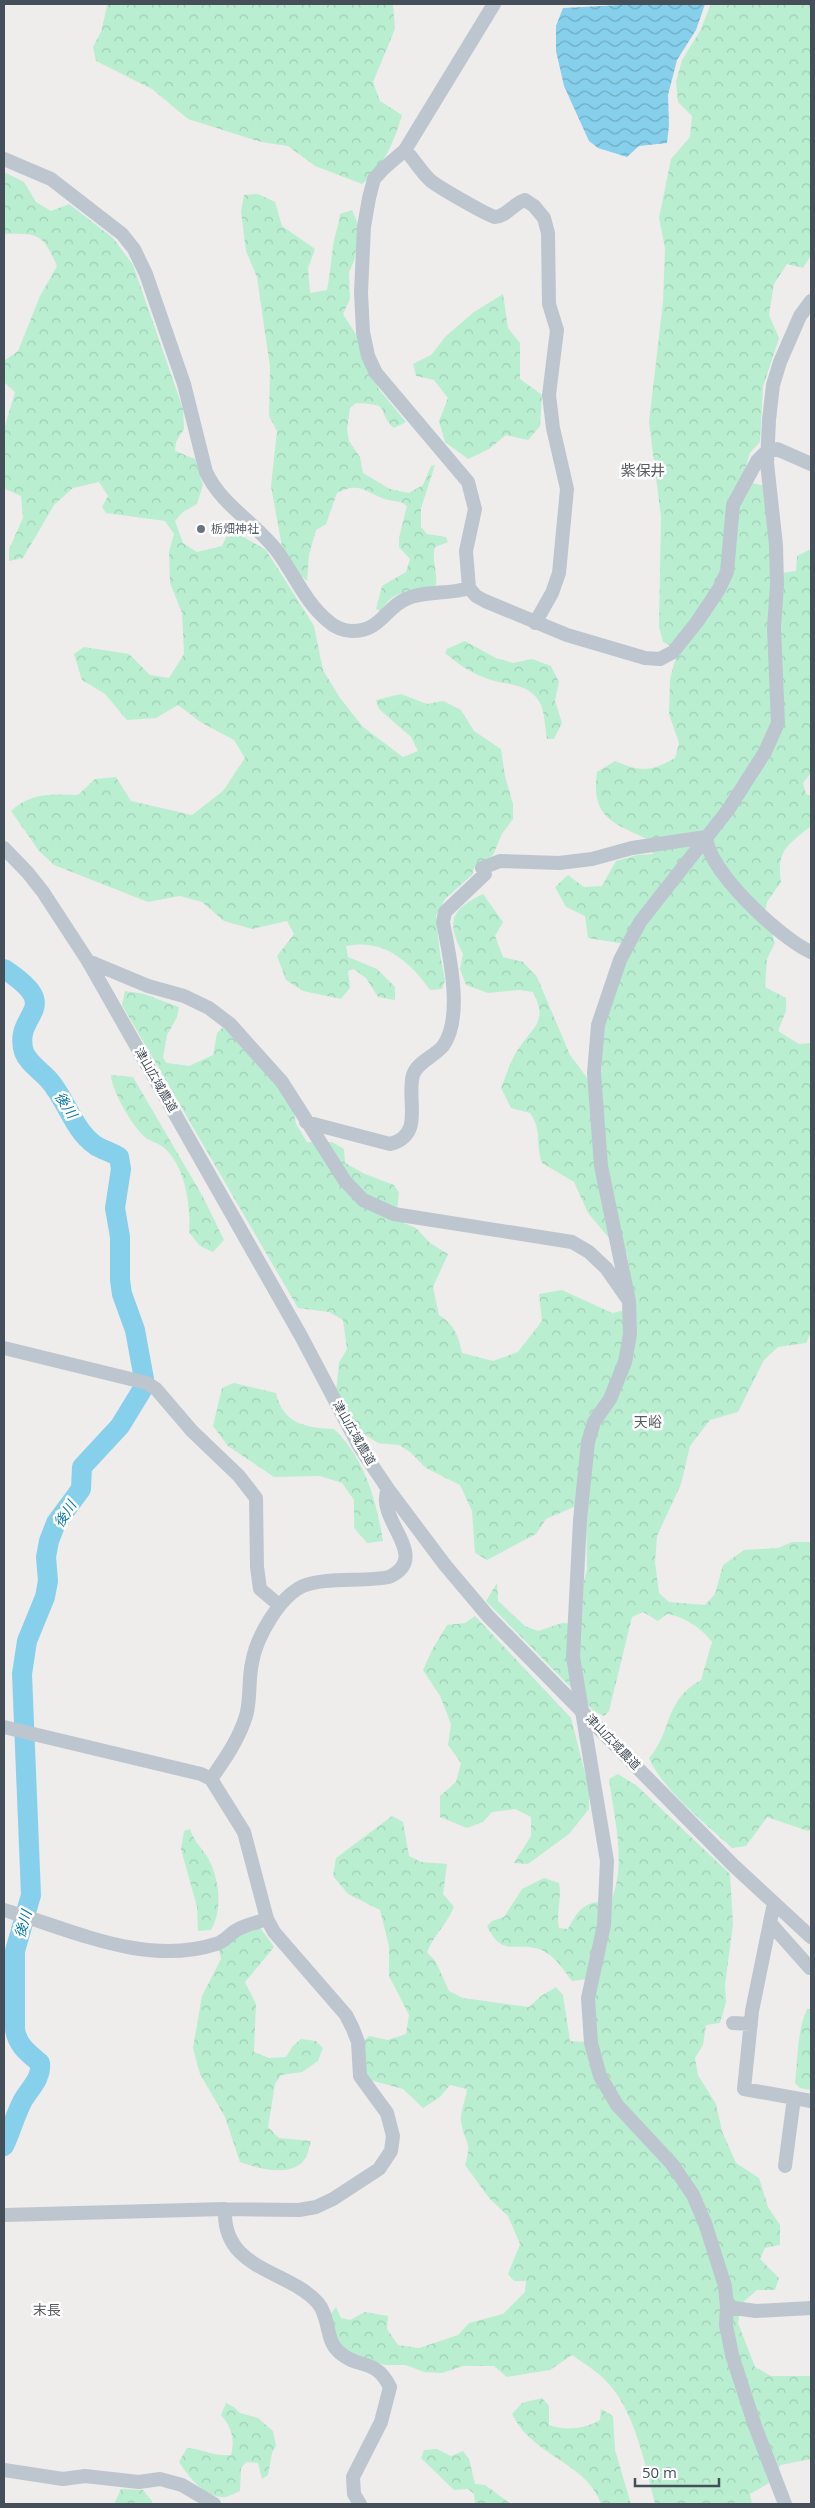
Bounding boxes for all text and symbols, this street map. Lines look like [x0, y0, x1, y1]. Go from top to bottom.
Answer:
district label: 紫保井 [620, 460, 666, 480]
place label: 栃畑神社 [211, 520, 259, 537]
marker: 栃畑神社 [195, 523, 207, 535]
street label: 津山広域農道 [131, 1044, 182, 1115]
water label: 後川 [51, 1088, 83, 1123]
street label: 津山広域農道 [329, 1397, 380, 1468]
district label: 天峪 [634, 1412, 662, 1431]
water label: 後川 [49, 1495, 81, 1531]
street label: 津山広域農道 [582, 1710, 644, 1773]
water label: 後川 [10, 1906, 36, 1940]
district label: 末長 [33, 2300, 61, 2319]
scale bar [635, 2456, 719, 2488]
text: 50 m [642, 2462, 677, 2482]

